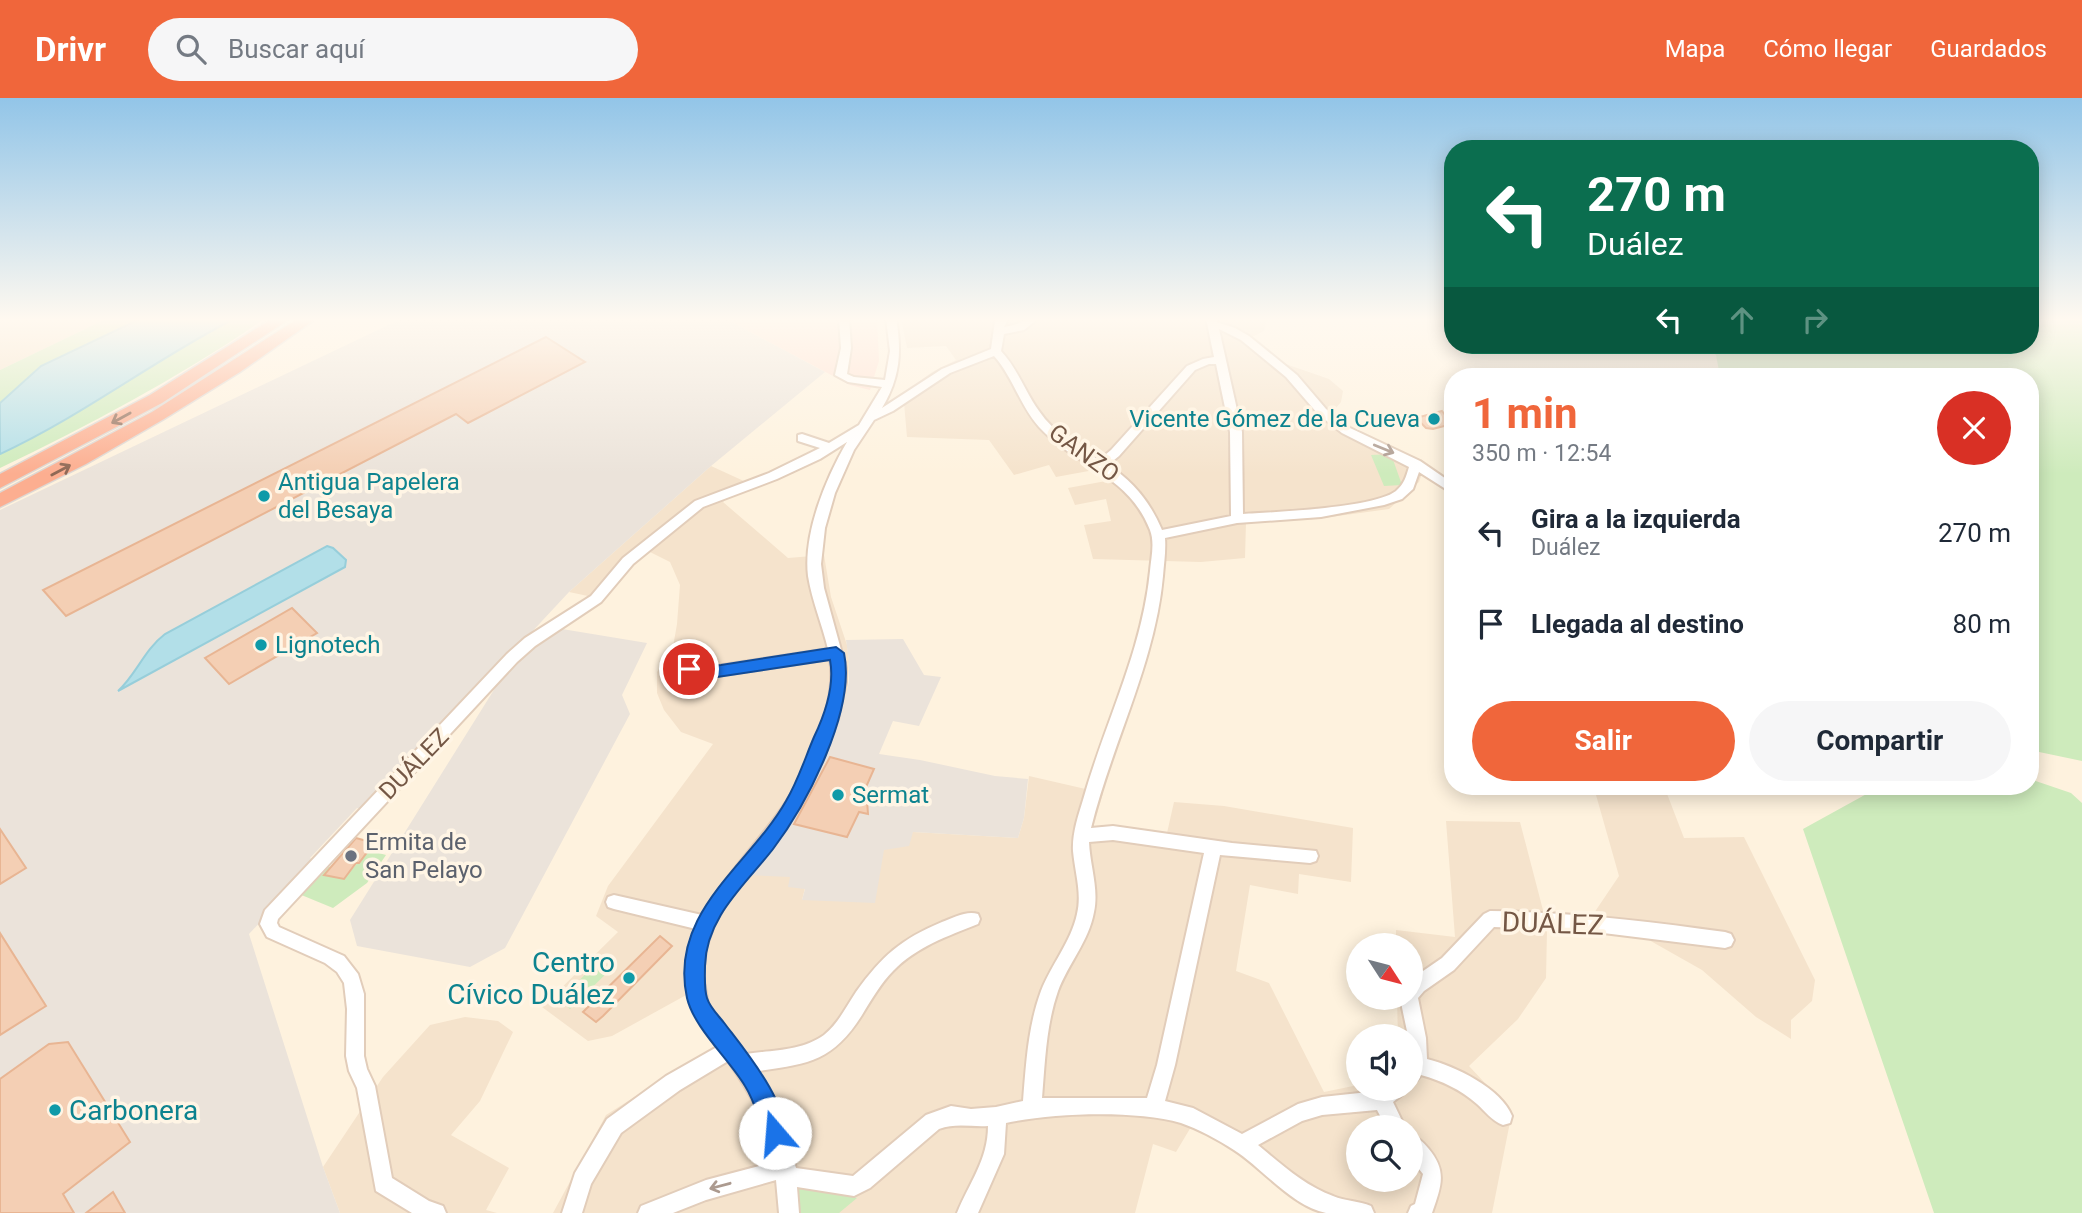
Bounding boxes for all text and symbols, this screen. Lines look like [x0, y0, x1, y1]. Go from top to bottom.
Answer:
search box [148, 18, 638, 81]
text: Drivr [35, 30, 106, 69]
icon: search [172, 30, 210, 68]
text: Buscar aquí [228, 34, 365, 64]
text: Mapa [1665, 35, 1725, 63]
text: Cómo llegar [1763, 35, 1892, 63]
text: Guardados [1930, 35, 2047, 63]
text: 270 m [1587, 166, 1726, 223]
icon: left [1472, 168, 1563, 259]
text: Duález [1587, 225, 1684, 263]
icon: left [1650, 301, 1688, 339]
icon: ahead [1723, 301, 1761, 339]
icon: right [1796, 301, 1834, 339]
text: 1 min [1472, 389, 1578, 438]
button: close [1937, 391, 2011, 465]
place label: Vicente Gómez de la Cueva [1129, 405, 1420, 433]
marker: Vicente Gómez de la Cueva [1426, 411, 1442, 427]
one-way arrow [111, 412, 132, 425]
street label: GANZO [1044, 418, 1124, 488]
text: 350 m · 12:54 [1472, 440, 1611, 467]
one-way arrow [1372, 443, 1394, 456]
one-way arrow [50, 463, 71, 476]
place label: Antigua Papelera del Besaya [278, 468, 460, 524]
marker: Antigua Papelera del Besaya [256, 488, 272, 504]
text: Gira a la izquierda [1531, 504, 1741, 534]
icon: left [1472, 514, 1510, 552]
text: 270 m [1938, 518, 2011, 548]
text: Duález [1531, 534, 1600, 561]
icon: arrive [1472, 605, 1510, 643]
text: Llegada al destino [1531, 609, 1744, 639]
text: 80 m [1953, 609, 2011, 639]
place label: Lignotech [275, 631, 381, 659]
marker: Lignotech [253, 637, 269, 653]
pin [659, 639, 719, 699]
icon: arrive [670, 650, 708, 688]
button: Salir [1472, 701, 1735, 781]
button: Compartir [1749, 701, 2011, 781]
street label: DUÁLEZ [373, 723, 455, 805]
place label: Sermat [852, 781, 929, 809]
marker: Sermat [830, 787, 846, 803]
place label: Ermita de San Pelayo [365, 828, 483, 884]
marker: Ermita de San Pelayo [343, 848, 359, 864]
street label: DUÁLEZ [1501, 905, 1605, 942]
north arrow [1346, 933, 1423, 1010]
map controls [1346, 933, 1423, 1192]
place label: Centro Cívico Duález [447, 946, 615, 1011]
marker: Centro Cívico Duález [621, 970, 637, 986]
button: sound [1346, 1024, 1423, 1101]
place label: Carbonera [69, 1094, 198, 1127]
position arrow [738, 1096, 812, 1170]
marker: Carbonera [47, 1102, 63, 1118]
button: search [1346, 1115, 1423, 1192]
one-way arrow [709, 1180, 732, 1193]

